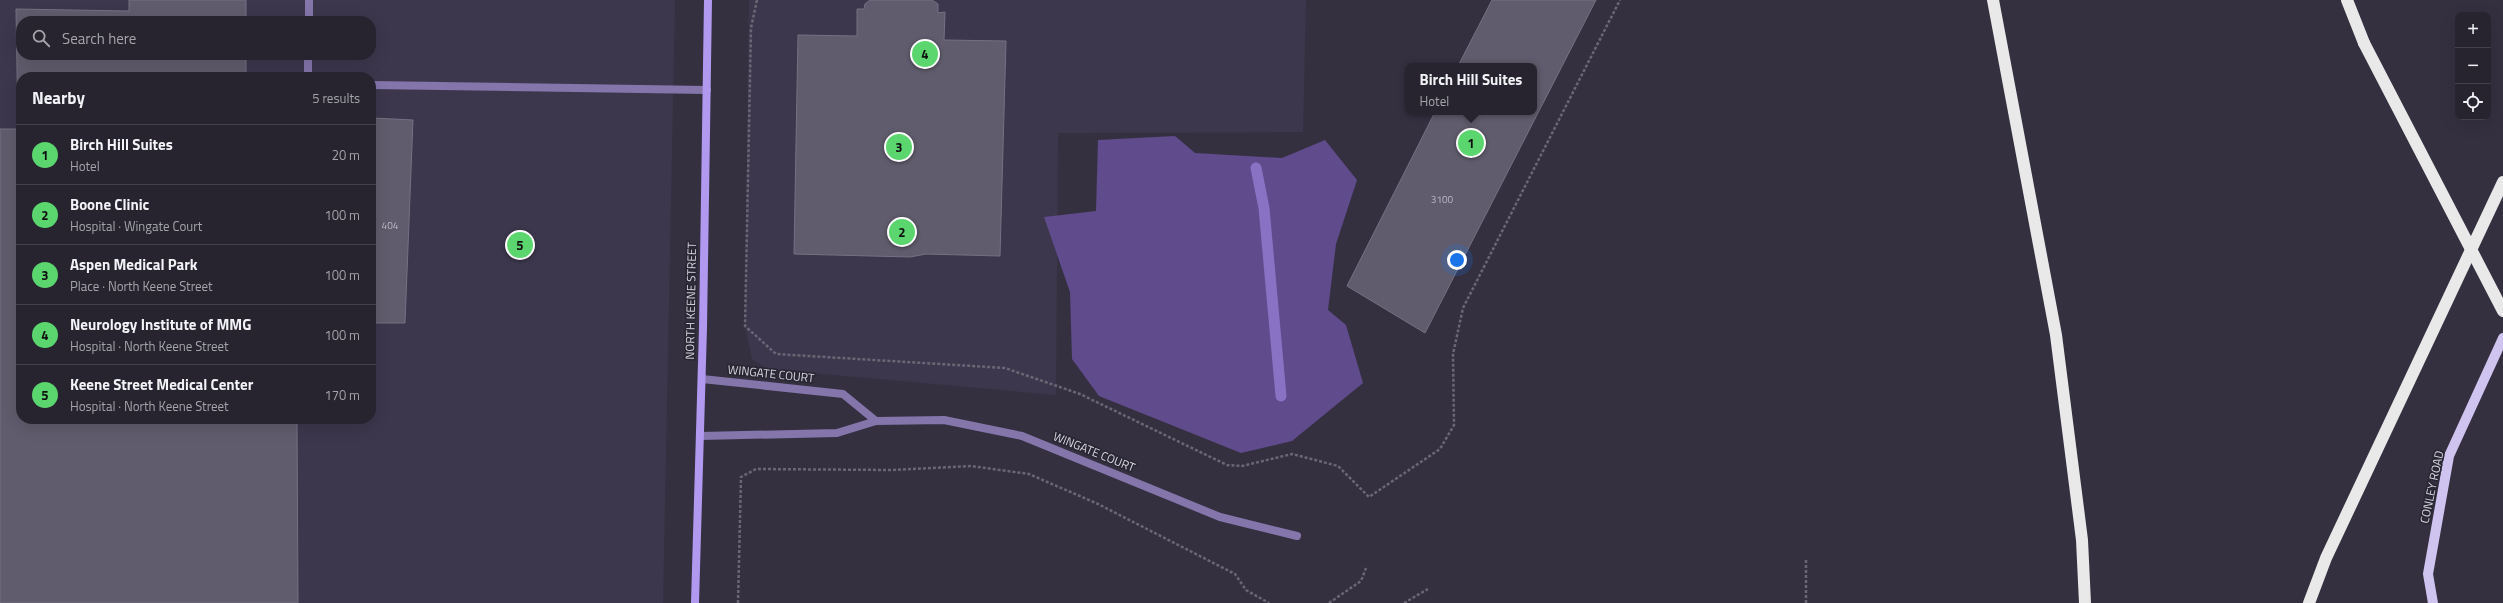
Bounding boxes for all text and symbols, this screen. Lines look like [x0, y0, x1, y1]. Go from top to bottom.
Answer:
map controls [2455, 12, 2491, 120]
button: + [2455, 12, 2491, 48]
search box [16, 16, 376, 60]
icon: search [30, 27, 52, 49]
text: Search here [62, 27, 136, 50]
pin: 4 [912, 39, 938, 69]
button: − [2455, 48, 2491, 84]
popup [1405, 63, 1537, 115]
text: Birch Hill Suites [1420, 68, 1522, 91]
button: locate [2455, 84, 2491, 120]
text: Nearby [32, 85, 85, 111]
text: 5 results [312, 88, 360, 108]
text: Hotel [1420, 91, 1449, 111]
pin: 1 [1458, 128, 1484, 158]
pin: 3 [886, 132, 912, 162]
text: Birch Hill Suites [70, 133, 173, 156]
text: 1 [41, 145, 49, 165]
text: 20 m [332, 145, 360, 165]
text: Hotel [70, 156, 100, 176]
house number: 3100 [1431, 192, 1454, 207]
text: Boone Clinic [70, 193, 149, 216]
text: 2 [41, 205, 49, 225]
text: 100 m [324, 205, 360, 225]
text: Hospital · Wingate Court [70, 216, 202, 236]
pin: 2 [889, 217, 915, 247]
house number: 404 [382, 218, 399, 233]
pin: 5 [507, 230, 533, 260]
street label: NORTH KEENE STREET [680, 241, 701, 360]
your location [1447, 250, 1467, 270]
text: Aspen Medical Park [70, 253, 198, 276]
text: 3 [41, 265, 49, 285]
text: 100 m [324, 265, 360, 285]
text: Place · North Keene Street [70, 276, 213, 296]
text: Neurology Institute of MMG [70, 313, 251, 336]
text: 4 [41, 325, 49, 345]
text: 100 m [324, 325, 360, 345]
text: Hospital · North Keene Street [70, 336, 229, 356]
street label: WINGATE COURT [727, 360, 816, 388]
text: Keene Street Medical Center [70, 373, 253, 396]
text: 5 [41, 385, 49, 405]
text: 170 m [324, 385, 360, 405]
text: Hospital · North Keene Street [70, 396, 229, 416]
street label: WINGATE COURT [1050, 426, 1139, 477]
street label: CONLEY ROAD [2415, 448, 2449, 525]

